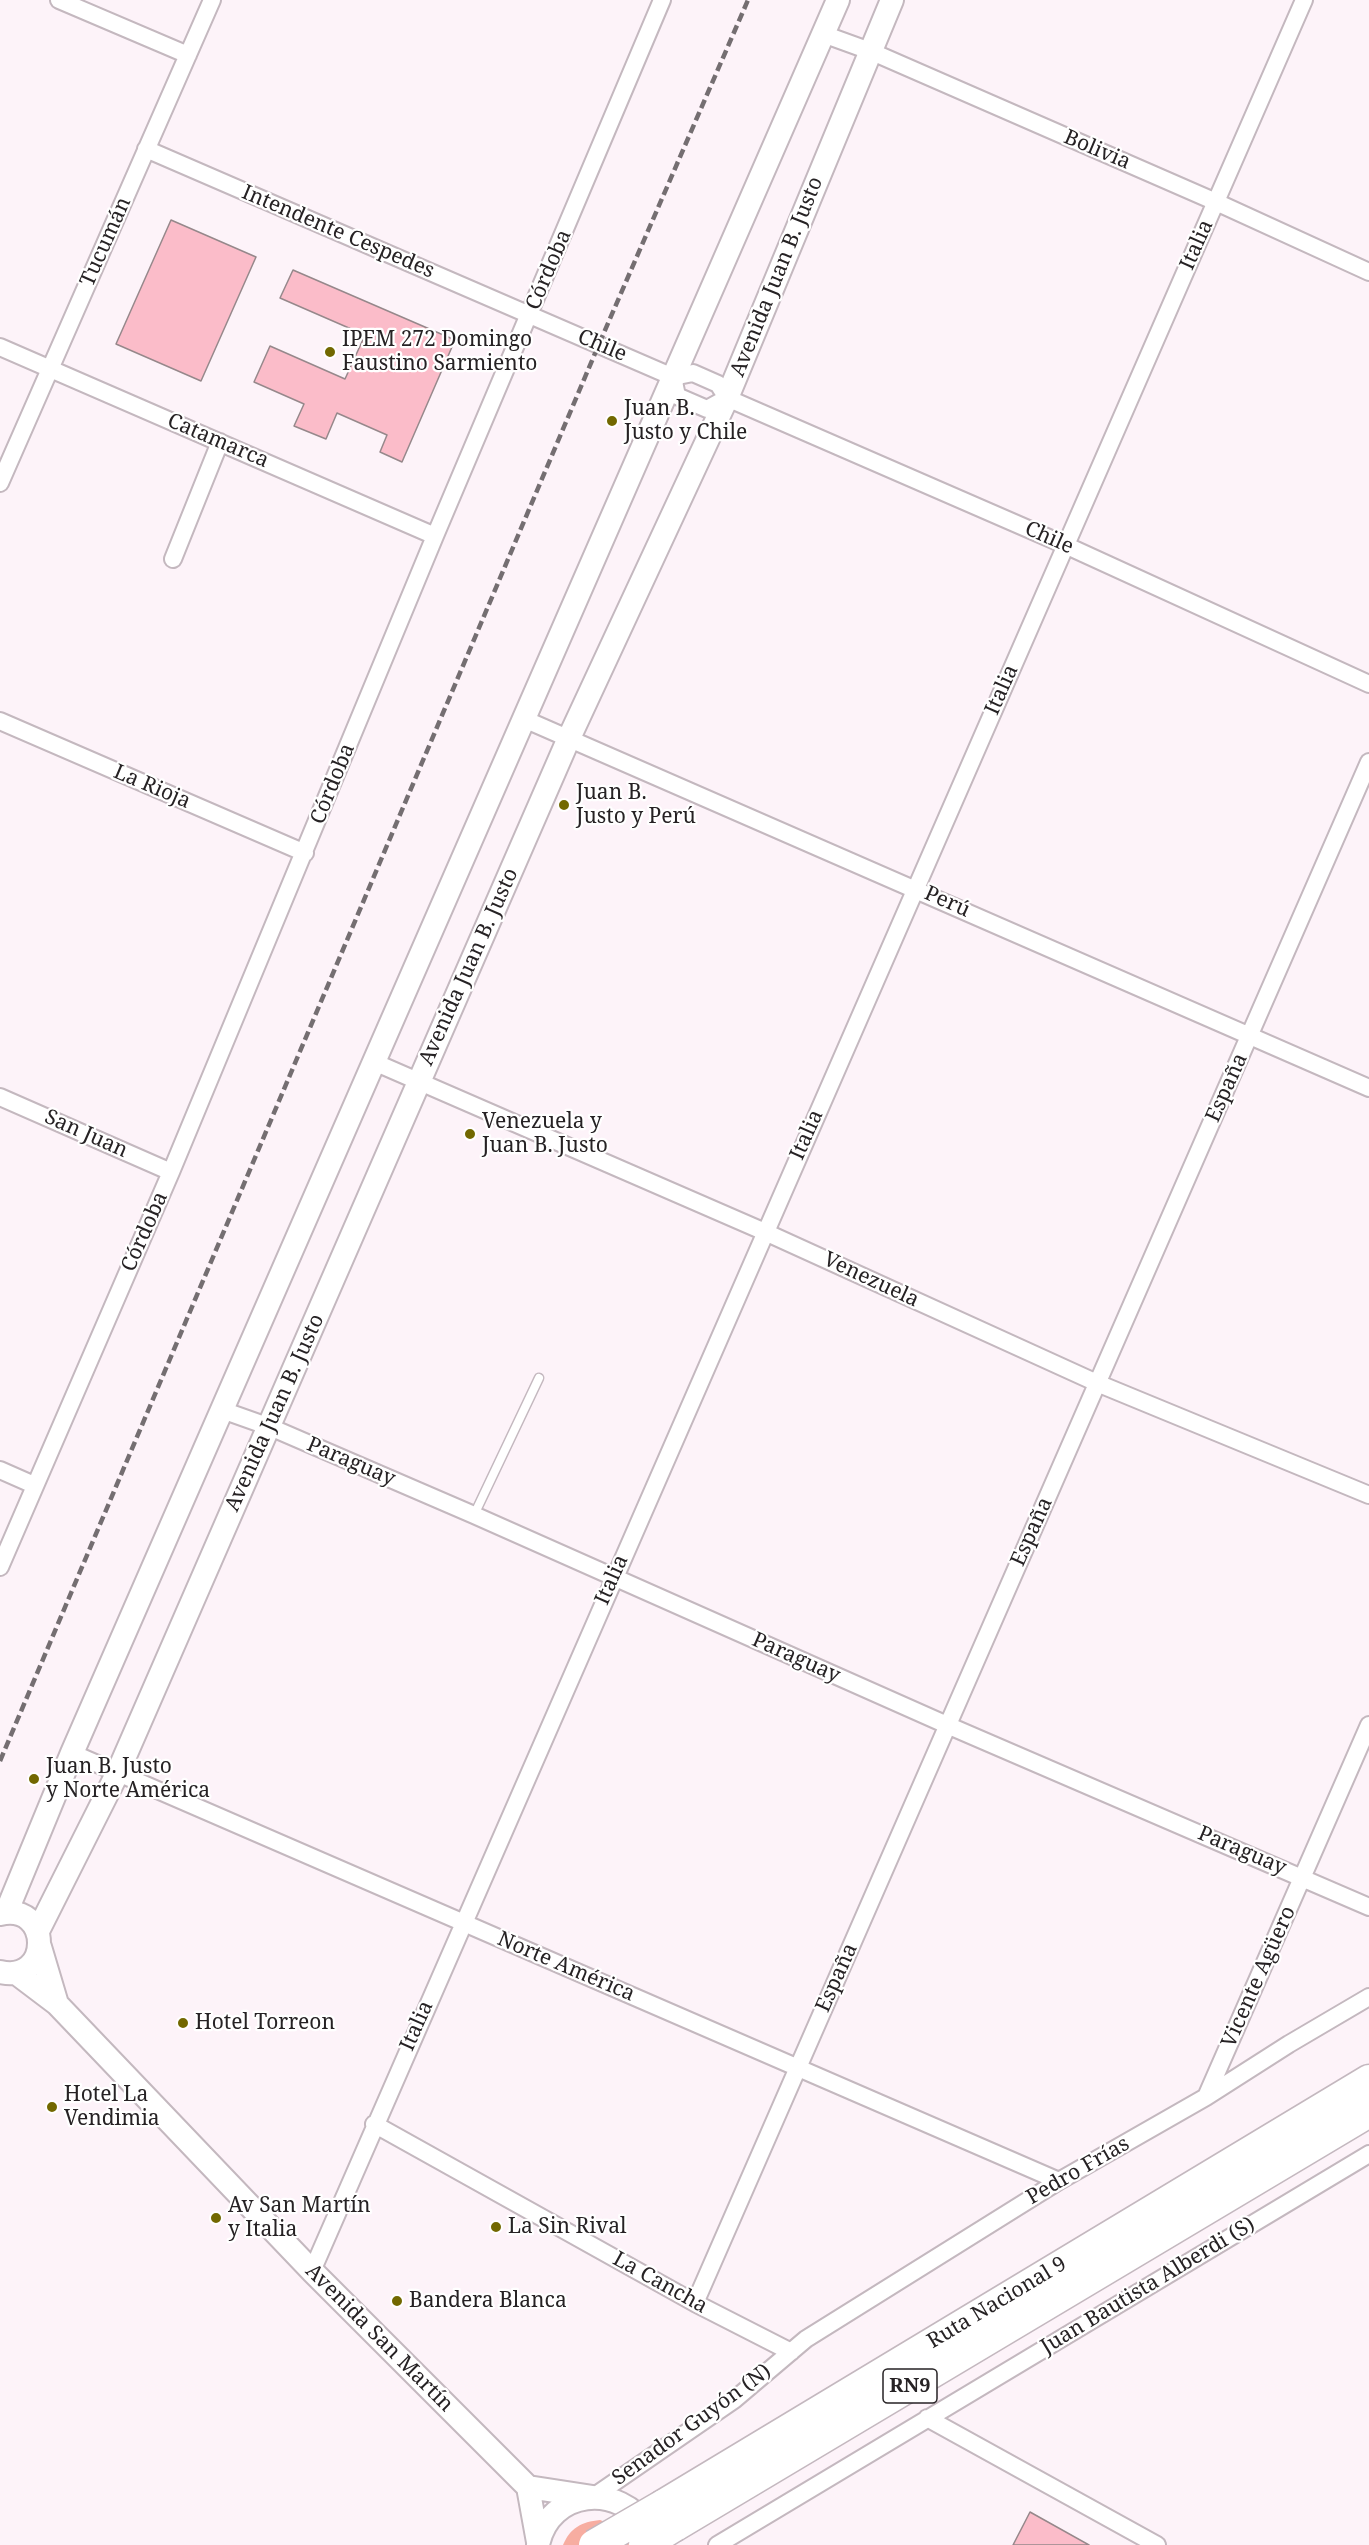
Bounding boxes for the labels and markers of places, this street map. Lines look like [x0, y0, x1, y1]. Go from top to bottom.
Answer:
place label: IPEM 272 Domingo Faustino Sarmiento [342, 327, 537, 377]
marker: IPEM 272 Domingo Faustino Sarmiento [323, 345, 337, 359]
place label: Juan B. Justo y Chile [624, 396, 747, 446]
marker: Juan B. Justo y Chile [605, 414, 619, 428]
place label: Juan B. Justo y Perú [576, 780, 696, 830]
marker: Juan B. Justo y Perú [557, 798, 571, 812]
place label: Venezuela y Juan B. Justo [482, 1109, 608, 1159]
marker: Venezuela y Juan B. Justo [463, 1127, 477, 1141]
place label: Juan B. Justo y Norte América [46, 1754, 210, 1804]
marker: Juan B. Justo y Norte América [27, 1772, 41, 1786]
place label: Hotel Torreon [195, 2010, 335, 2036]
marker: Hotel Torreon [176, 2016, 190, 2030]
place label: Hotel La Vendimia [64, 2082, 160, 2132]
marker: Hotel La Vendimia [45, 2100, 59, 2114]
place label: Av San Martín y Italia [228, 2193, 370, 2243]
marker: Av San Martín y Italia [209, 2211, 223, 2225]
place label: La Sin Rival [508, 2214, 627, 2240]
marker: La Sin Rival [489, 2220, 503, 2234]
place label: Bandera Blanca [409, 2288, 567, 2314]
marker: Bandera Blanca [390, 2294, 404, 2308]

